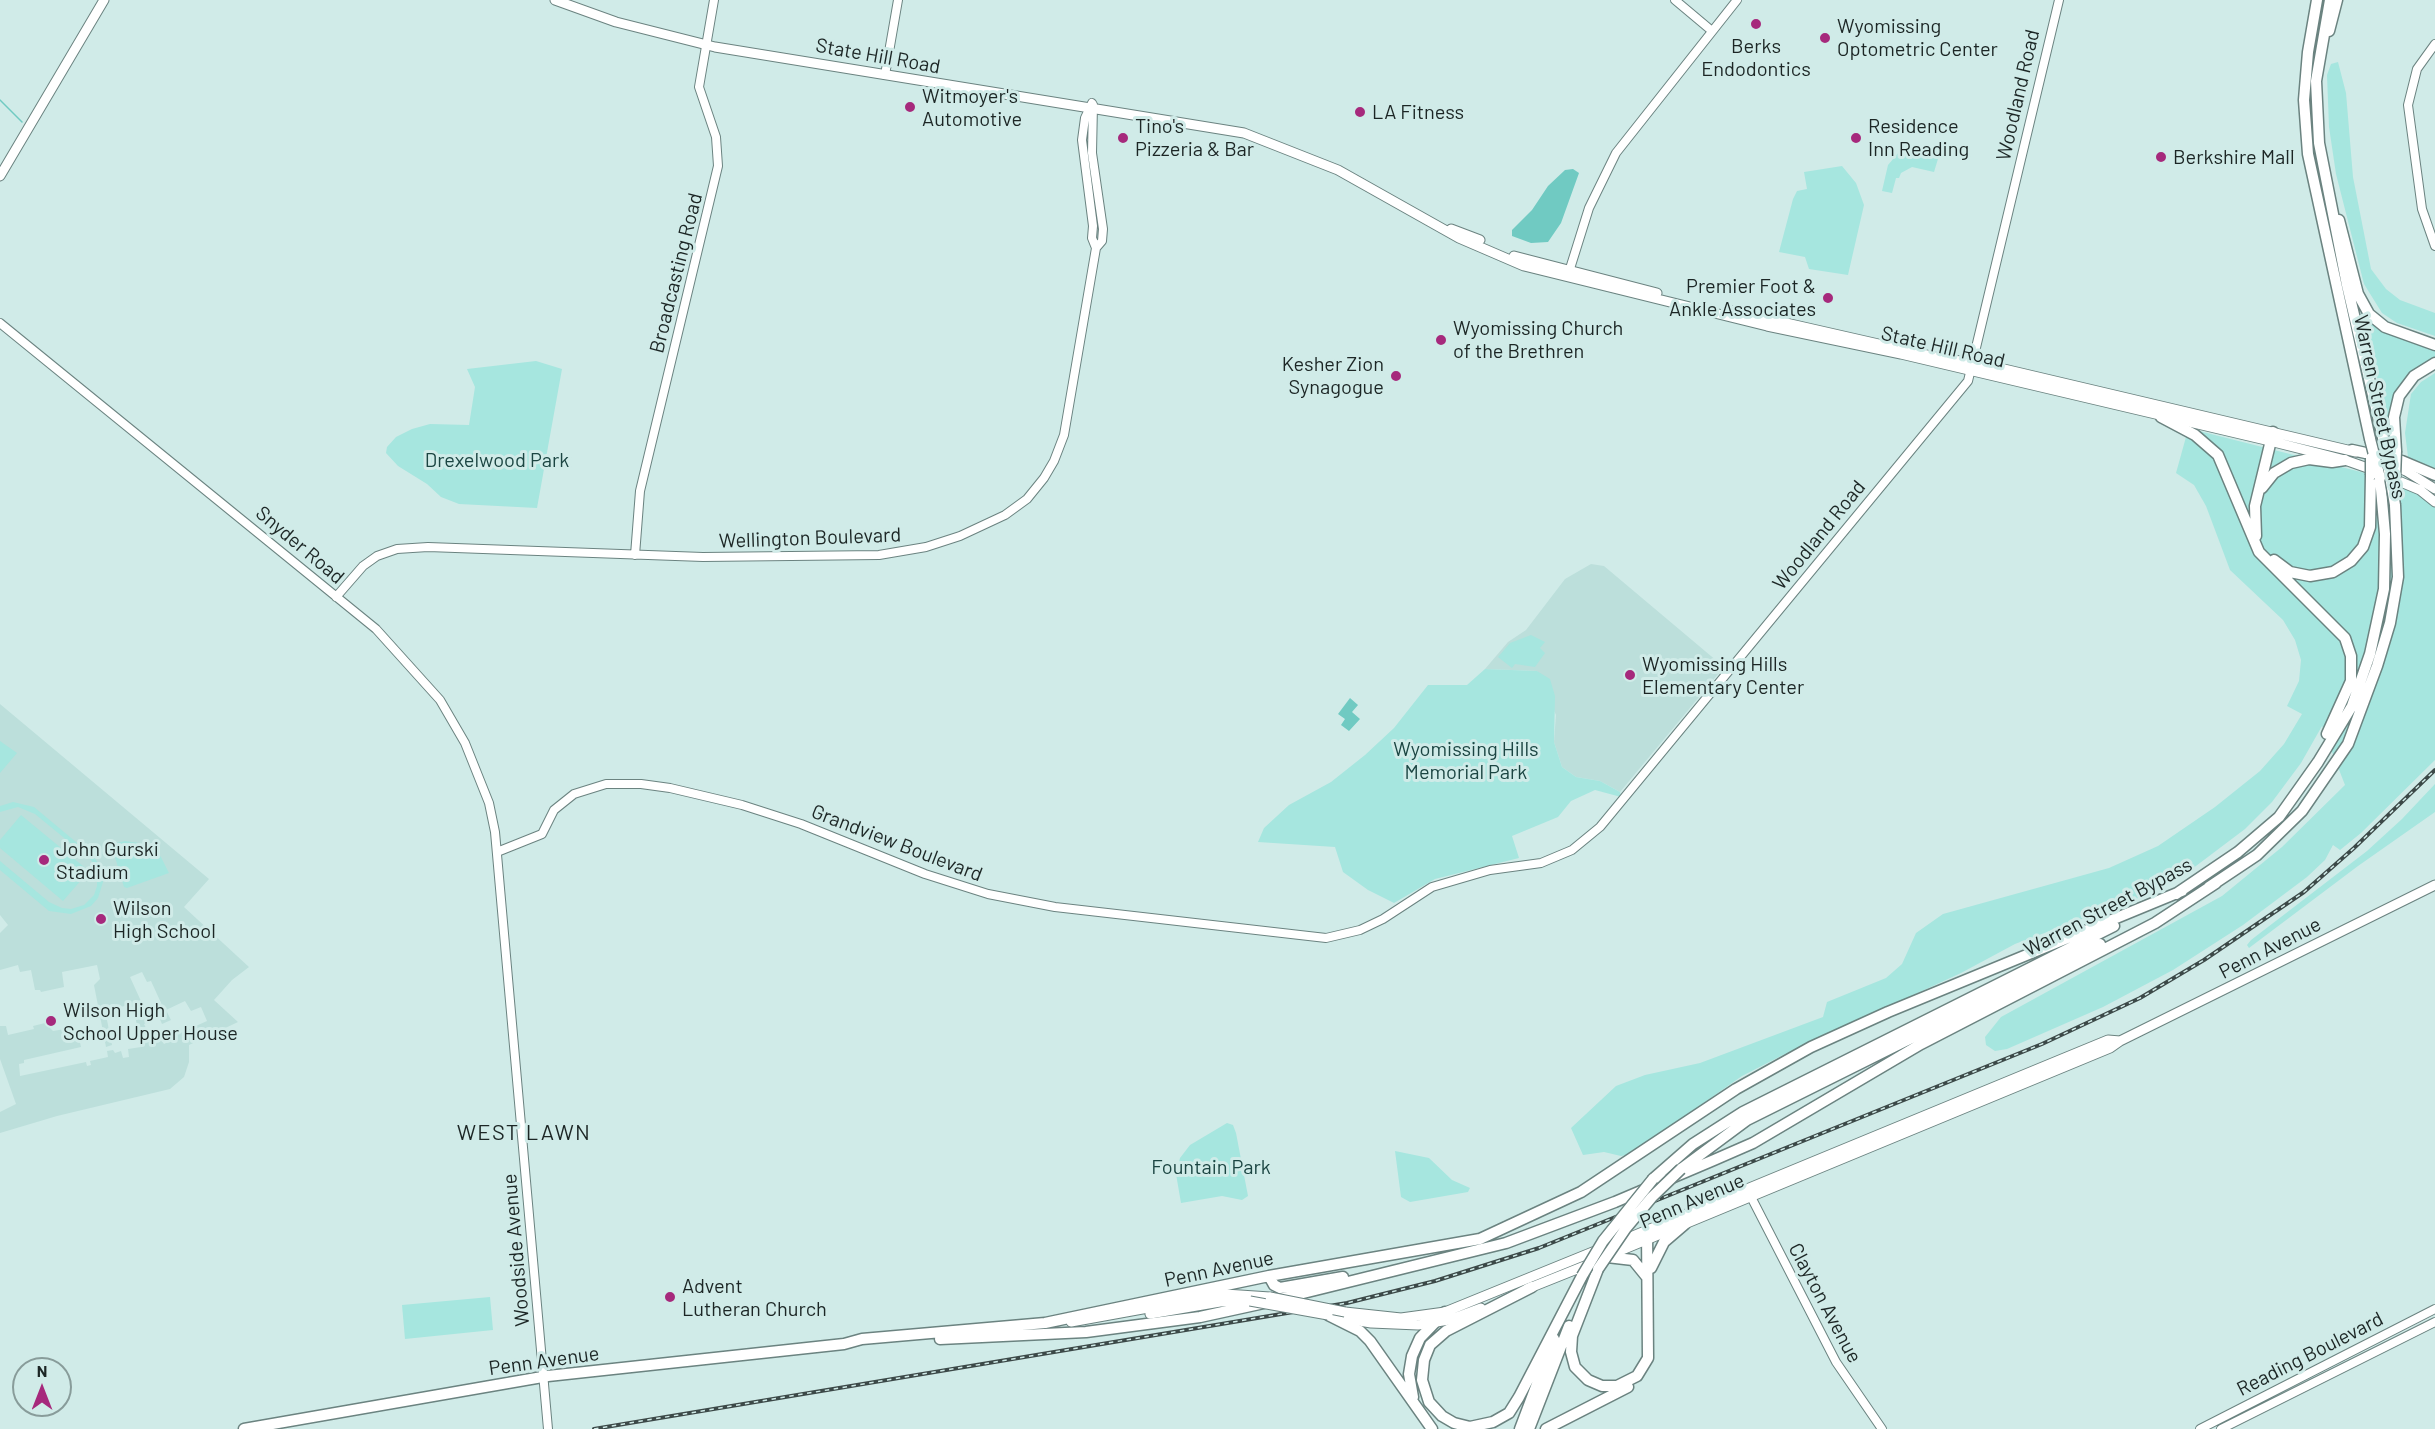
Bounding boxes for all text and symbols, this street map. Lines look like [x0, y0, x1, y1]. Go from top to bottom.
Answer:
place label: Wyomissing Optometric Center [1837, 14, 1998, 61]
marker: Berks Endodontics [1749, 17, 1763, 31]
street label: Woodland Road [1991, 27, 2045, 163]
marker: Wyomissing Optometric Center [1818, 31, 1832, 45]
street label: State Hill Road [814, 33, 942, 79]
place label: Berks Endodontics [1701, 34, 1811, 81]
place label: Witmoyer's Automotive [922, 84, 1022, 131]
marker: Witmoyer's Automotive [903, 100, 917, 114]
place label: LA Fitness [1372, 100, 1464, 124]
marker: LA Fitness [1353, 105, 1367, 119]
place label: Tino's Pizzeria & Bar [1135, 114, 1254, 161]
place label: Residence Inn Reading [1868, 114, 1969, 161]
marker: Tino's Pizzeria & Bar [1116, 131, 1130, 145]
marker: Residence Inn Reading [1849, 131, 1863, 145]
place label: Berkshire Mall [2173, 145, 2294, 169]
marker: Berkshire Mall [2154, 150, 2168, 164]
street label: Broadcasting Road [645, 191, 707, 355]
place label: Premier Foot & Ankle Associates [1669, 274, 1816, 321]
marker: Premier Foot & Ankle Associates [1821, 291, 1835, 305]
street label: Warren Street Bypass [2349, 313, 2411, 501]
place label: Wyomissing Church of the Brethren [1453, 316, 1623, 363]
street label: State Hill Road [1879, 321, 2007, 373]
marker: Wyomissing Church of the Brethren [1434, 333, 1448, 347]
place label: Kesher Zion Synagogue [1282, 352, 1384, 399]
marker: Kesher Zion Synagogue [1389, 369, 1403, 383]
park label: Drexelwood Park [425, 448, 569, 472]
street label: Woodland Road [1768, 475, 1870, 595]
street label: Snyder Road [251, 501, 349, 589]
street label: Wellington Boulevard [718, 523, 902, 553]
place label: Wyomissing Hills Elementary Center [1642, 652, 1804, 699]
marker: Wyomissing Hills Elementary Center [1623, 668, 1637, 682]
park label: Wyomissing Hills Memorial Park [1393, 737, 1539, 784]
street label: Grandview Boulevard [808, 799, 986, 887]
place label: John Gurski Stadium [56, 837, 159, 884]
street label: Warren Street Bypass [2020, 852, 2196, 962]
marker: John Gurski Stadium [37, 853, 51, 867]
place label: Wilson High School [113, 896, 216, 943]
marker: Wilson High School [94, 912, 108, 926]
street label: Penn Avenue [2215, 912, 2325, 984]
place label: Wilson High School Upper House [63, 998, 238, 1045]
marker: Wilson High School Upper House [44, 1014, 58, 1028]
district label: WEST LAWN [457, 1120, 591, 1146]
park label: Fountain Park [1151, 1155, 1271, 1179]
street label: Penn Avenue [1636, 1168, 1748, 1234]
street label: Woodside Avenue [497, 1173, 535, 1327]
street label: Clayton Avenue [1783, 1239, 1867, 1367]
street label: Penn Avenue [1162, 1246, 1276, 1292]
place label: Advent Lutheran Church [682, 1274, 827, 1321]
marker: Advent Lutheran Church [663, 1290, 677, 1304]
street label: Reading Boulevard [2233, 1307, 2387, 1401]
street label: Penn Avenue [487, 1341, 601, 1381]
north arrow [12, 1357, 72, 1417]
text: N [37, 1361, 47, 1380]

